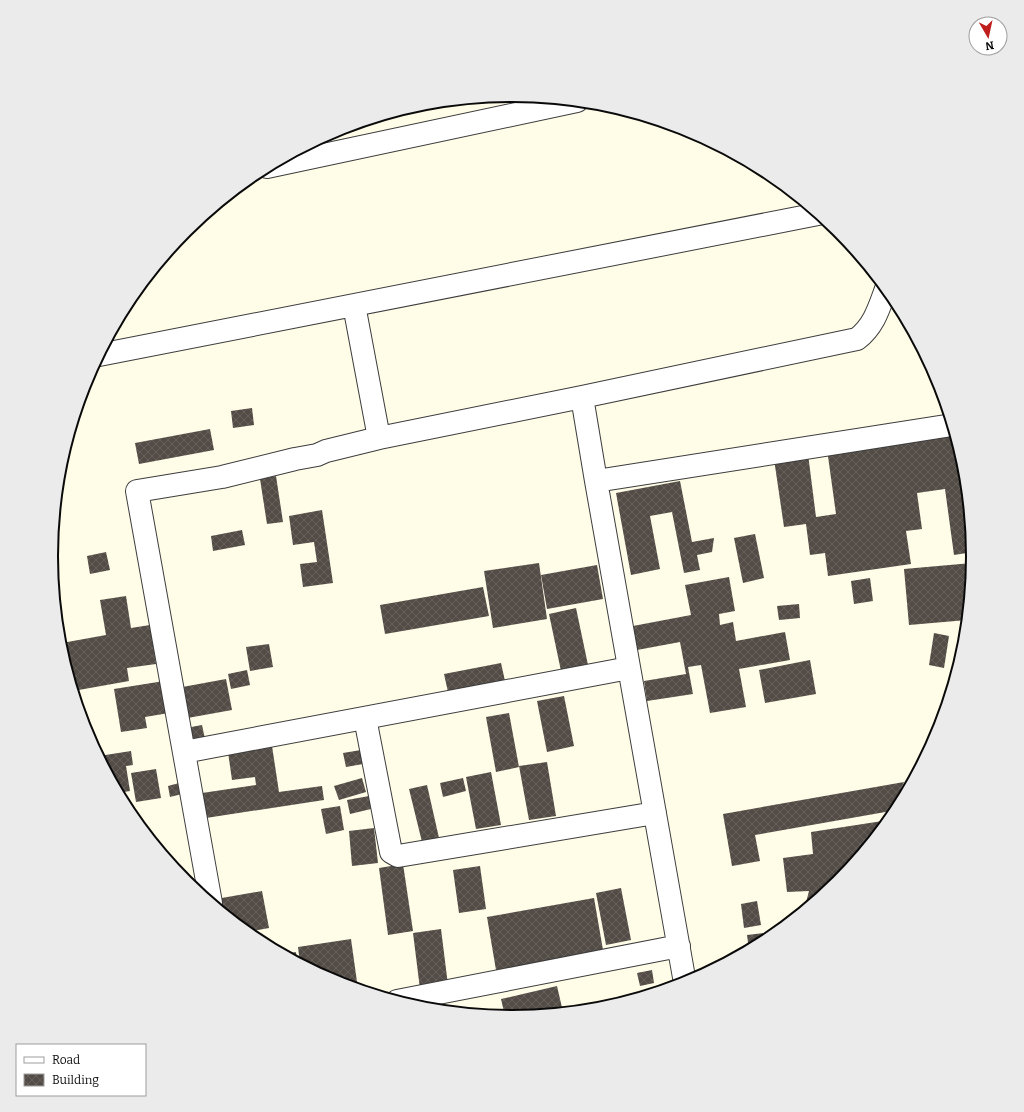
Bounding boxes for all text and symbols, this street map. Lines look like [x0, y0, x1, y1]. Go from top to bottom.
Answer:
north arrow [968, 16, 1008, 56]
text: N [984, 38, 995, 53]
legend [16, 1044, 146, 1096]
text: Road [52, 1053, 80, 1067]
text: Building [52, 1073, 99, 1087]

